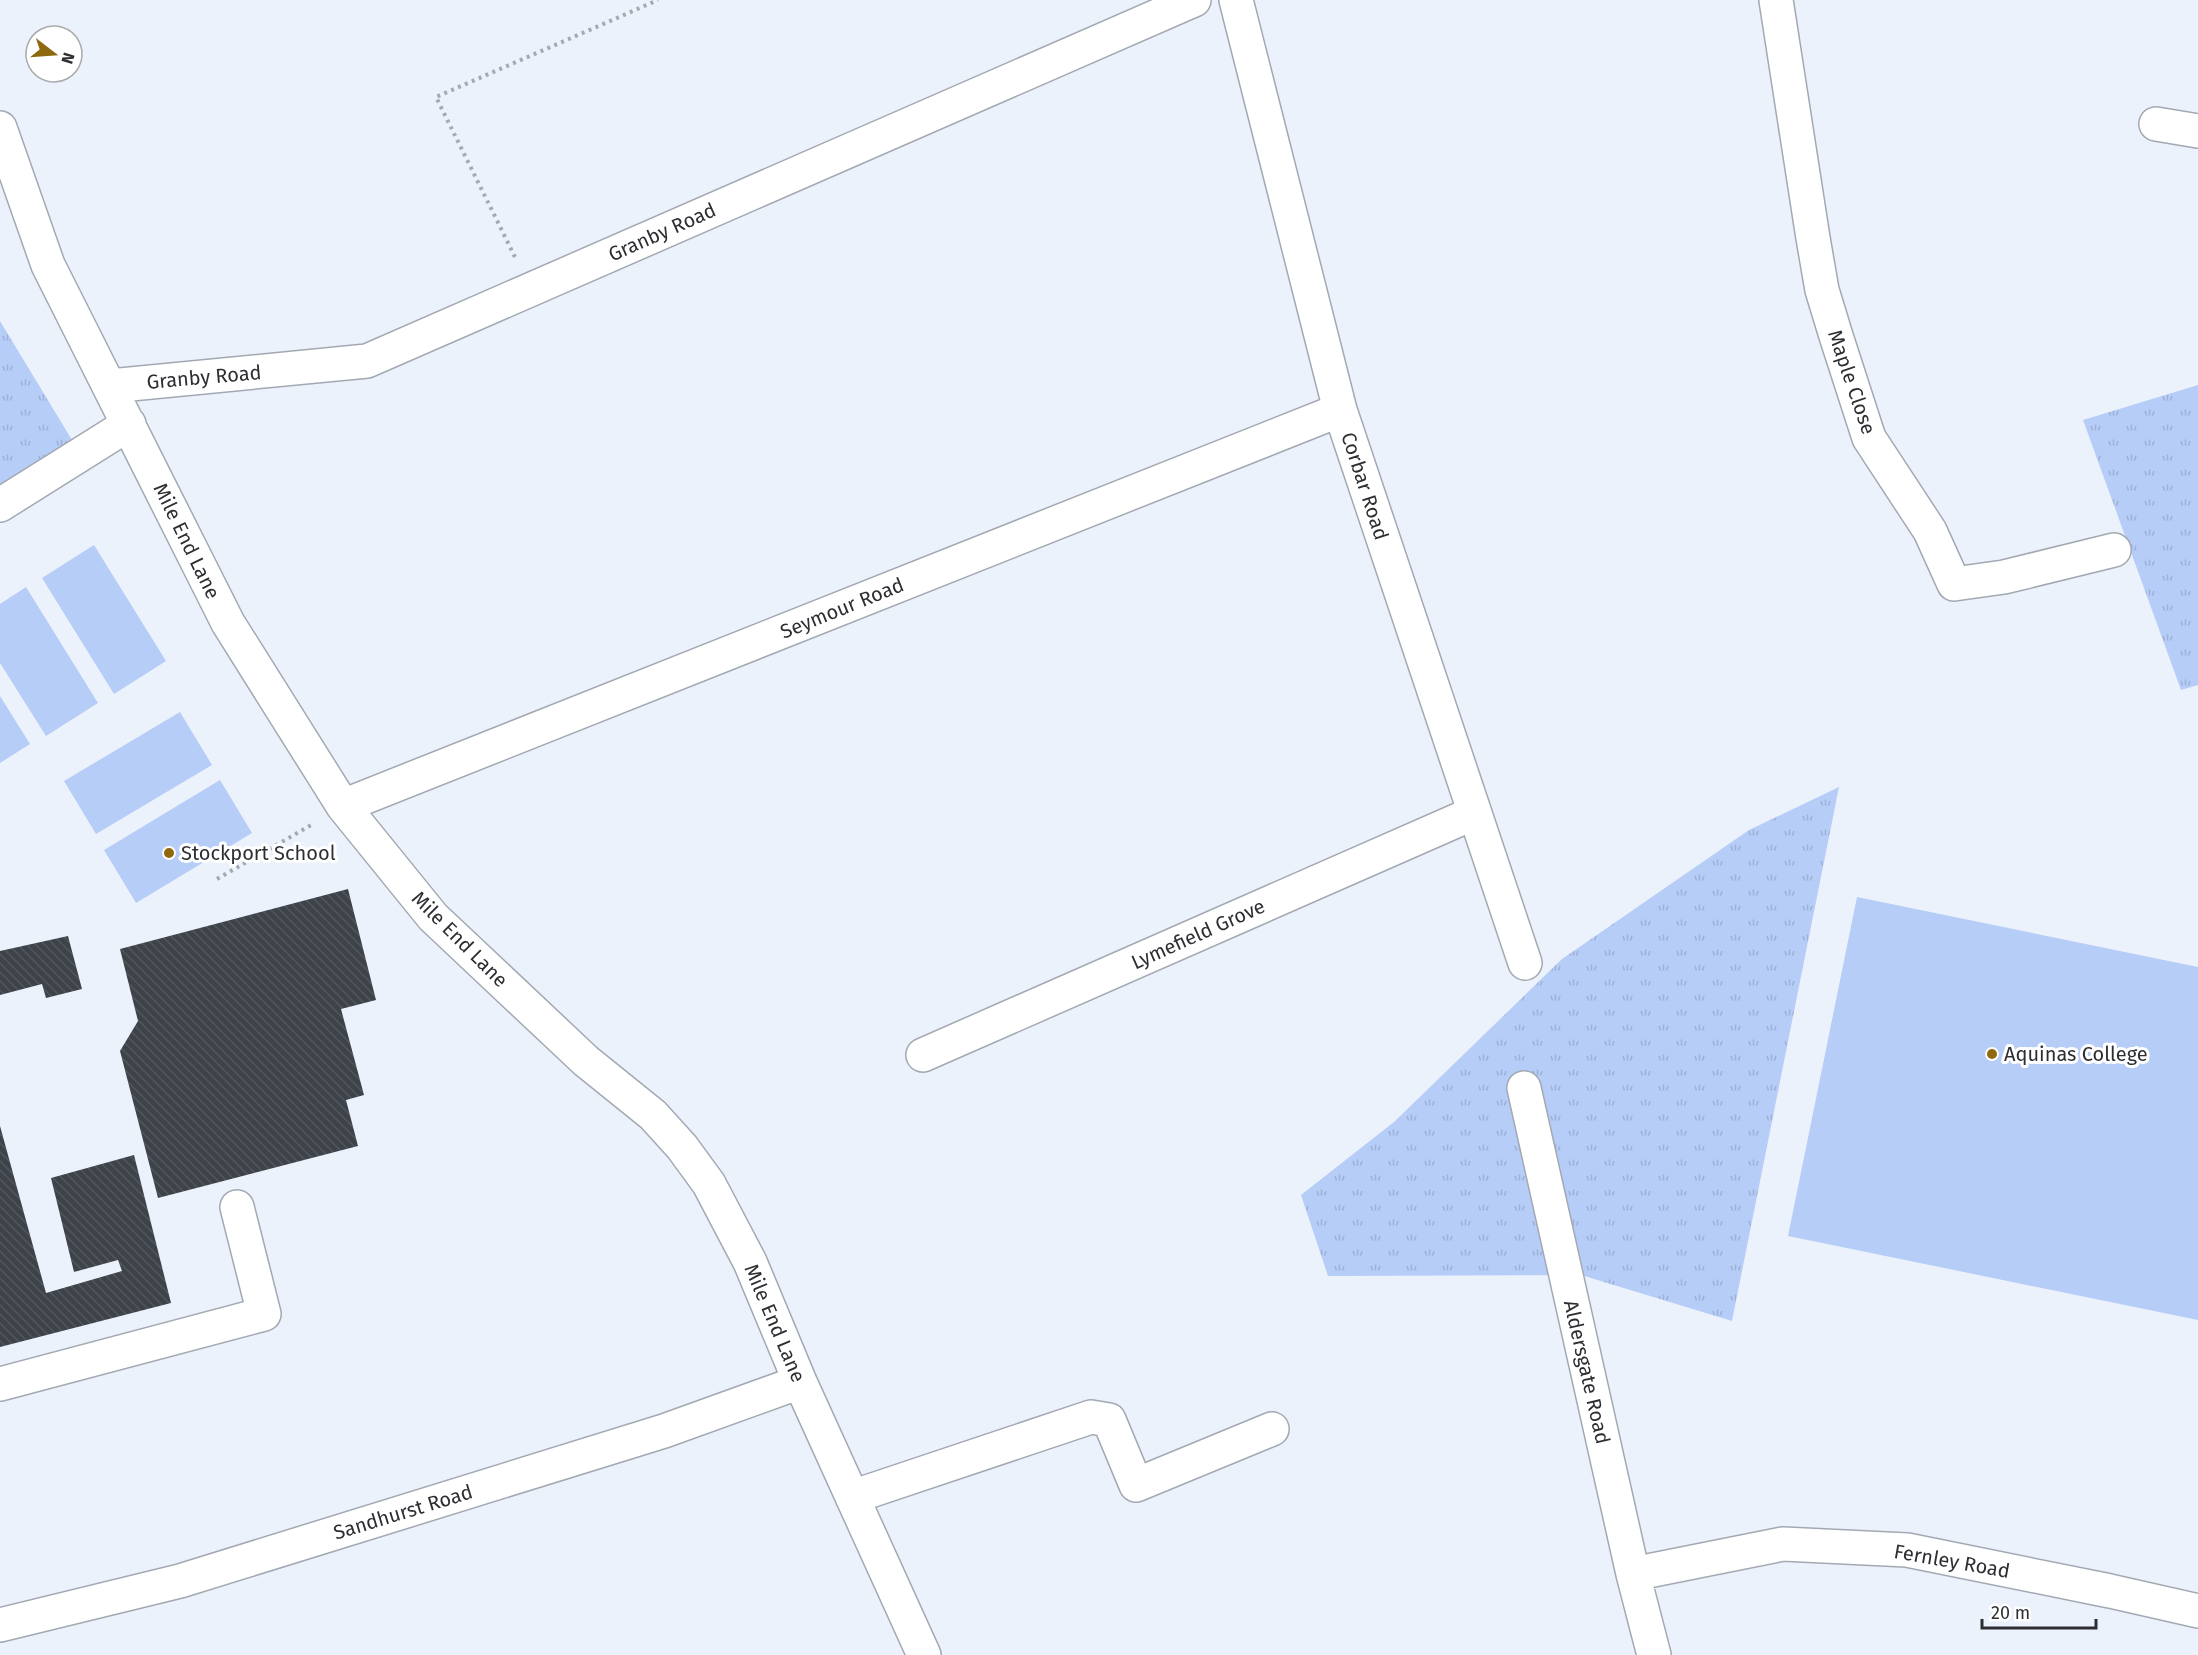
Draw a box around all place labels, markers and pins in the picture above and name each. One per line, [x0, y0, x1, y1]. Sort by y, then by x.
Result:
place label: Stockport School [181, 841, 336, 865]
marker: Stockport School [162, 846, 176, 860]
place label: Aquinas College [2004, 1042, 2148, 1066]
marker: Aquinas College [1985, 1047, 1999, 1061]

